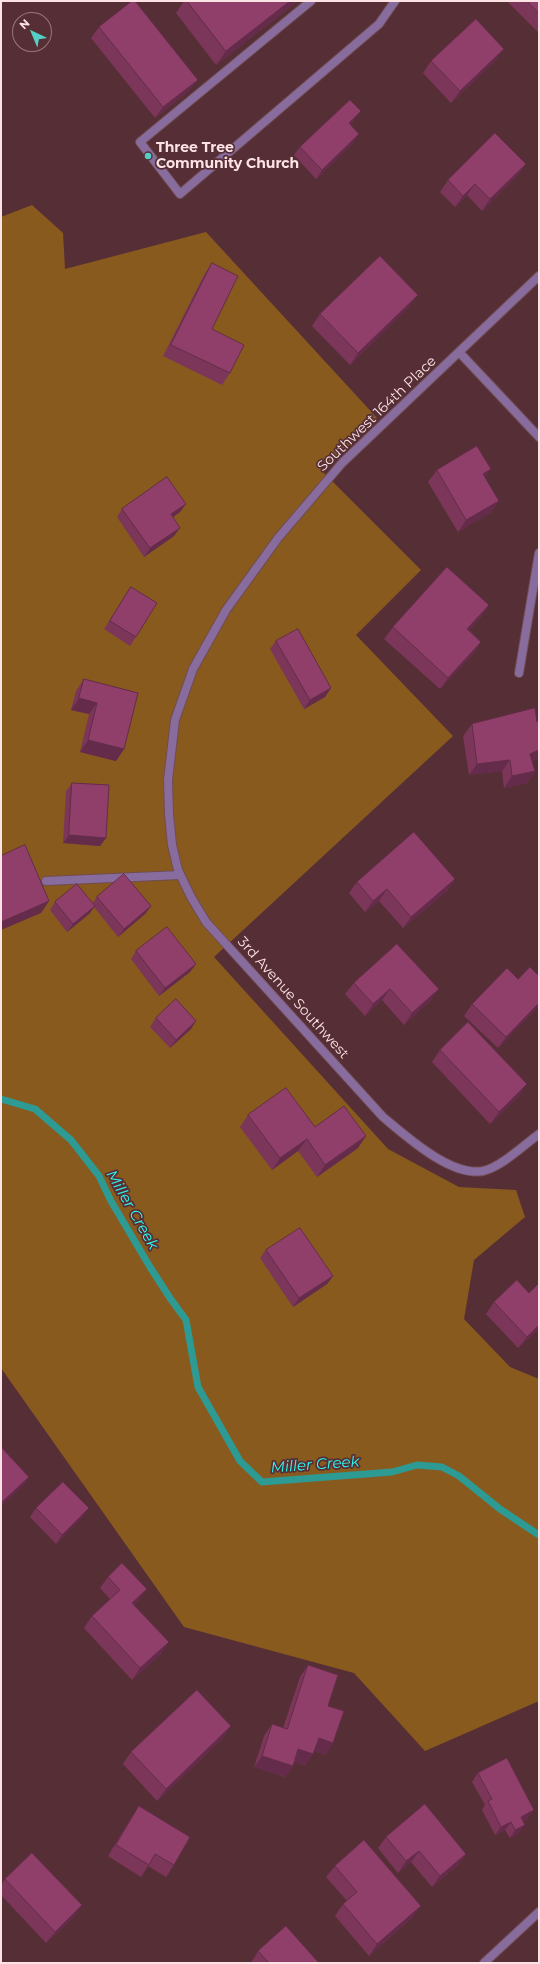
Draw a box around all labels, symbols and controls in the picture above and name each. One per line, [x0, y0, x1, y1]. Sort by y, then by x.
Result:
north arrow [12, 12, 52, 52]
text: N [16, 16, 32, 32]
place label: Three Tree Community Church [156, 140, 299, 172]
marker: Three Tree Community Church [143, 151, 153, 161]
street label: Southwest 164th Place [314, 353, 440, 475]
street label: 3rd Avenue Southwest [234, 934, 352, 1062]
water label: Miller Creek [102, 1167, 162, 1253]
water label: Miller Creek [270, 1453, 360, 1477]

